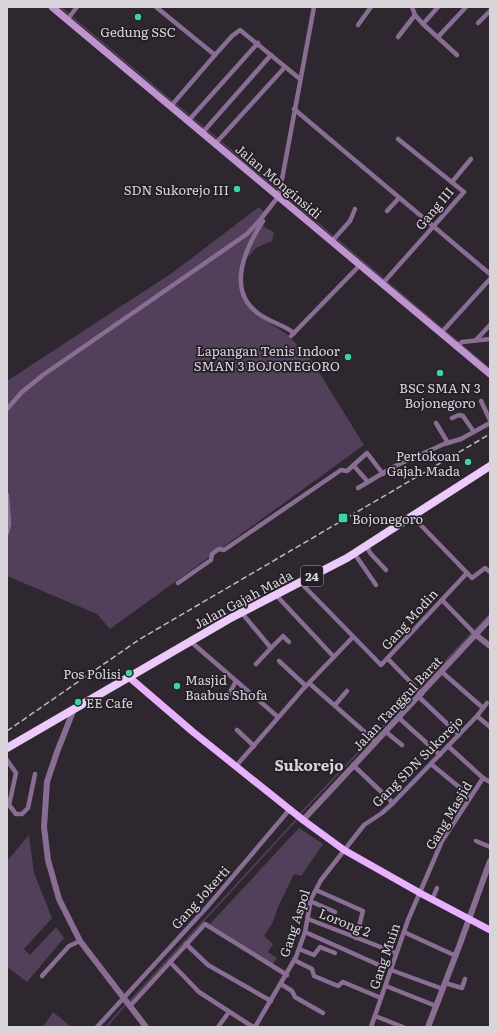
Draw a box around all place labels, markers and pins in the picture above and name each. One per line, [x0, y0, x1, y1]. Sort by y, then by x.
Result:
marker: Gedung SSC [133, 12, 143, 22]
place label: Gedung SSC [100, 22, 176, 41]
place label: SDN Sukorejo III [124, 180, 229, 199]
marker: SDN Sukorejo III [232, 184, 242, 194]
place label: Lapangan Tenis Indoor SMAN 3 BOJONEGORO [194, 341, 341, 375]
marker: Lapangan Tenis Indoor SMAN 3 BOJONEGORO [343, 352, 353, 362]
marker: BSC SMA N 3 Bojonegoro [435, 368, 445, 378]
place label: BSC SMA N 3 Bojonegoro [399, 378, 481, 412]
place label: Pertokoan Gajah Mada [387, 446, 460, 480]
marker: Pertokoan Gajah Mada [463, 457, 473, 467]
place label: Bojonegoro [352, 509, 423, 528]
marker: Bojonegoro [337, 512, 349, 524]
place label: Pos Polisi [63, 664, 122, 683]
marker: Pos Polisi [124, 668, 134, 678]
place label: Masjid Baabus Shofa [185, 670, 268, 704]
marker: Masjid Baabus Shofa [172, 681, 182, 691]
place label: EE Cafe [86, 693, 133, 712]
marker: EE Cafe [73, 697, 83, 707]

